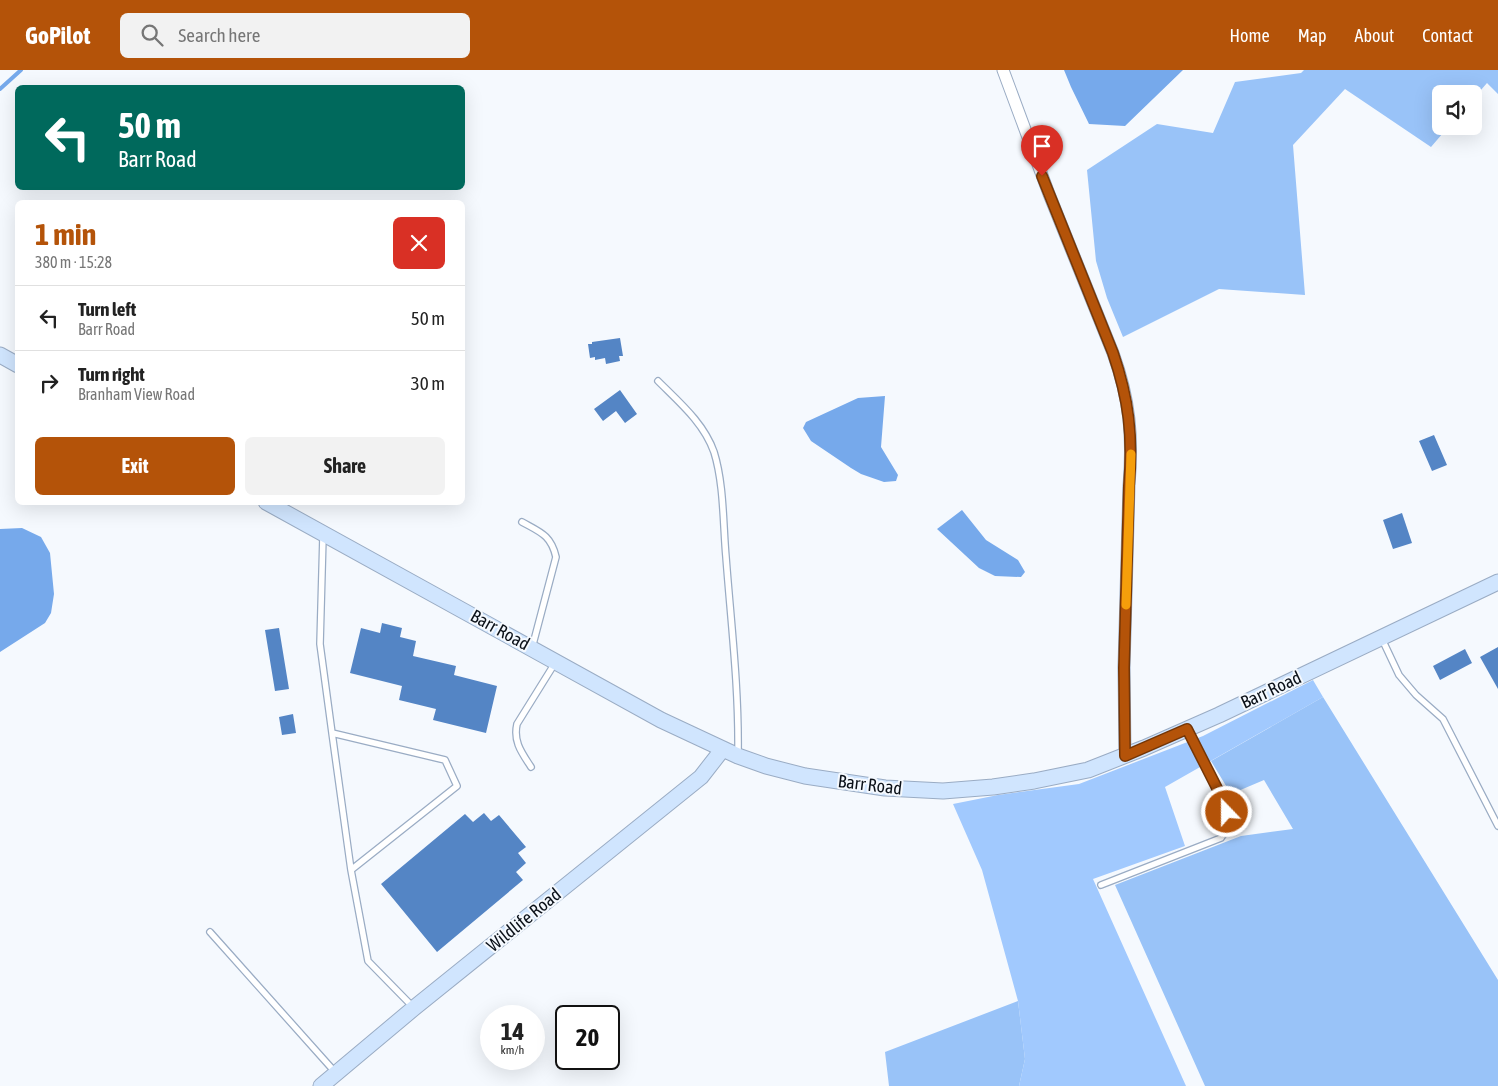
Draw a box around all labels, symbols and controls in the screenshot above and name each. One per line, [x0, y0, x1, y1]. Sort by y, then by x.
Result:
search box [120, 13, 470, 58]
icon: search [138, 21, 166, 49]
text: GoPilot [25, 22, 90, 49]
text: Search here [178, 24, 260, 46]
text: Home [1230, 25, 1270, 46]
text: Map [1298, 25, 1327, 46]
text: About [1355, 25, 1394, 46]
text: Contact [1422, 25, 1473, 46]
map controls [1432, 85, 1482, 135]
button: sound [1432, 85, 1482, 135]
icon: left [35, 105, 100, 170]
text: 50 m [118, 105, 181, 145]
pin [1021, 125, 1063, 176]
icon: arrive [1028, 132, 1056, 160]
text: Barr Road [118, 146, 197, 172]
text: 1 min [35, 217, 96, 251]
button: close [393, 217, 445, 269]
text: 380 m · 15:28 [35, 253, 112, 271]
text: Turn left [78, 298, 136, 320]
icon: left [35, 304, 63, 332]
text: 50 m [411, 307, 445, 329]
text: Barr Road [78, 320, 135, 338]
text: Turn right [78, 363, 145, 385]
icon: right [35, 369, 63, 397]
text: 30 m [411, 372, 445, 394]
text: Branham View Road [78, 385, 195, 403]
button: Exit [35, 437, 235, 495]
button: Share [245, 437, 445, 495]
street label: Barr Road [467, 605, 533, 654]
street label: Barr Road [1237, 666, 1304, 713]
street label: Barr Road [837, 770, 903, 799]
position arrow [1200, 785, 1252, 837]
street label: Wildlife Road [482, 883, 565, 956]
speed limit sign: 20 [555, 1005, 620, 1070]
text: 14 [501, 1017, 524, 1045]
text: km/h [501, 1043, 524, 1057]

